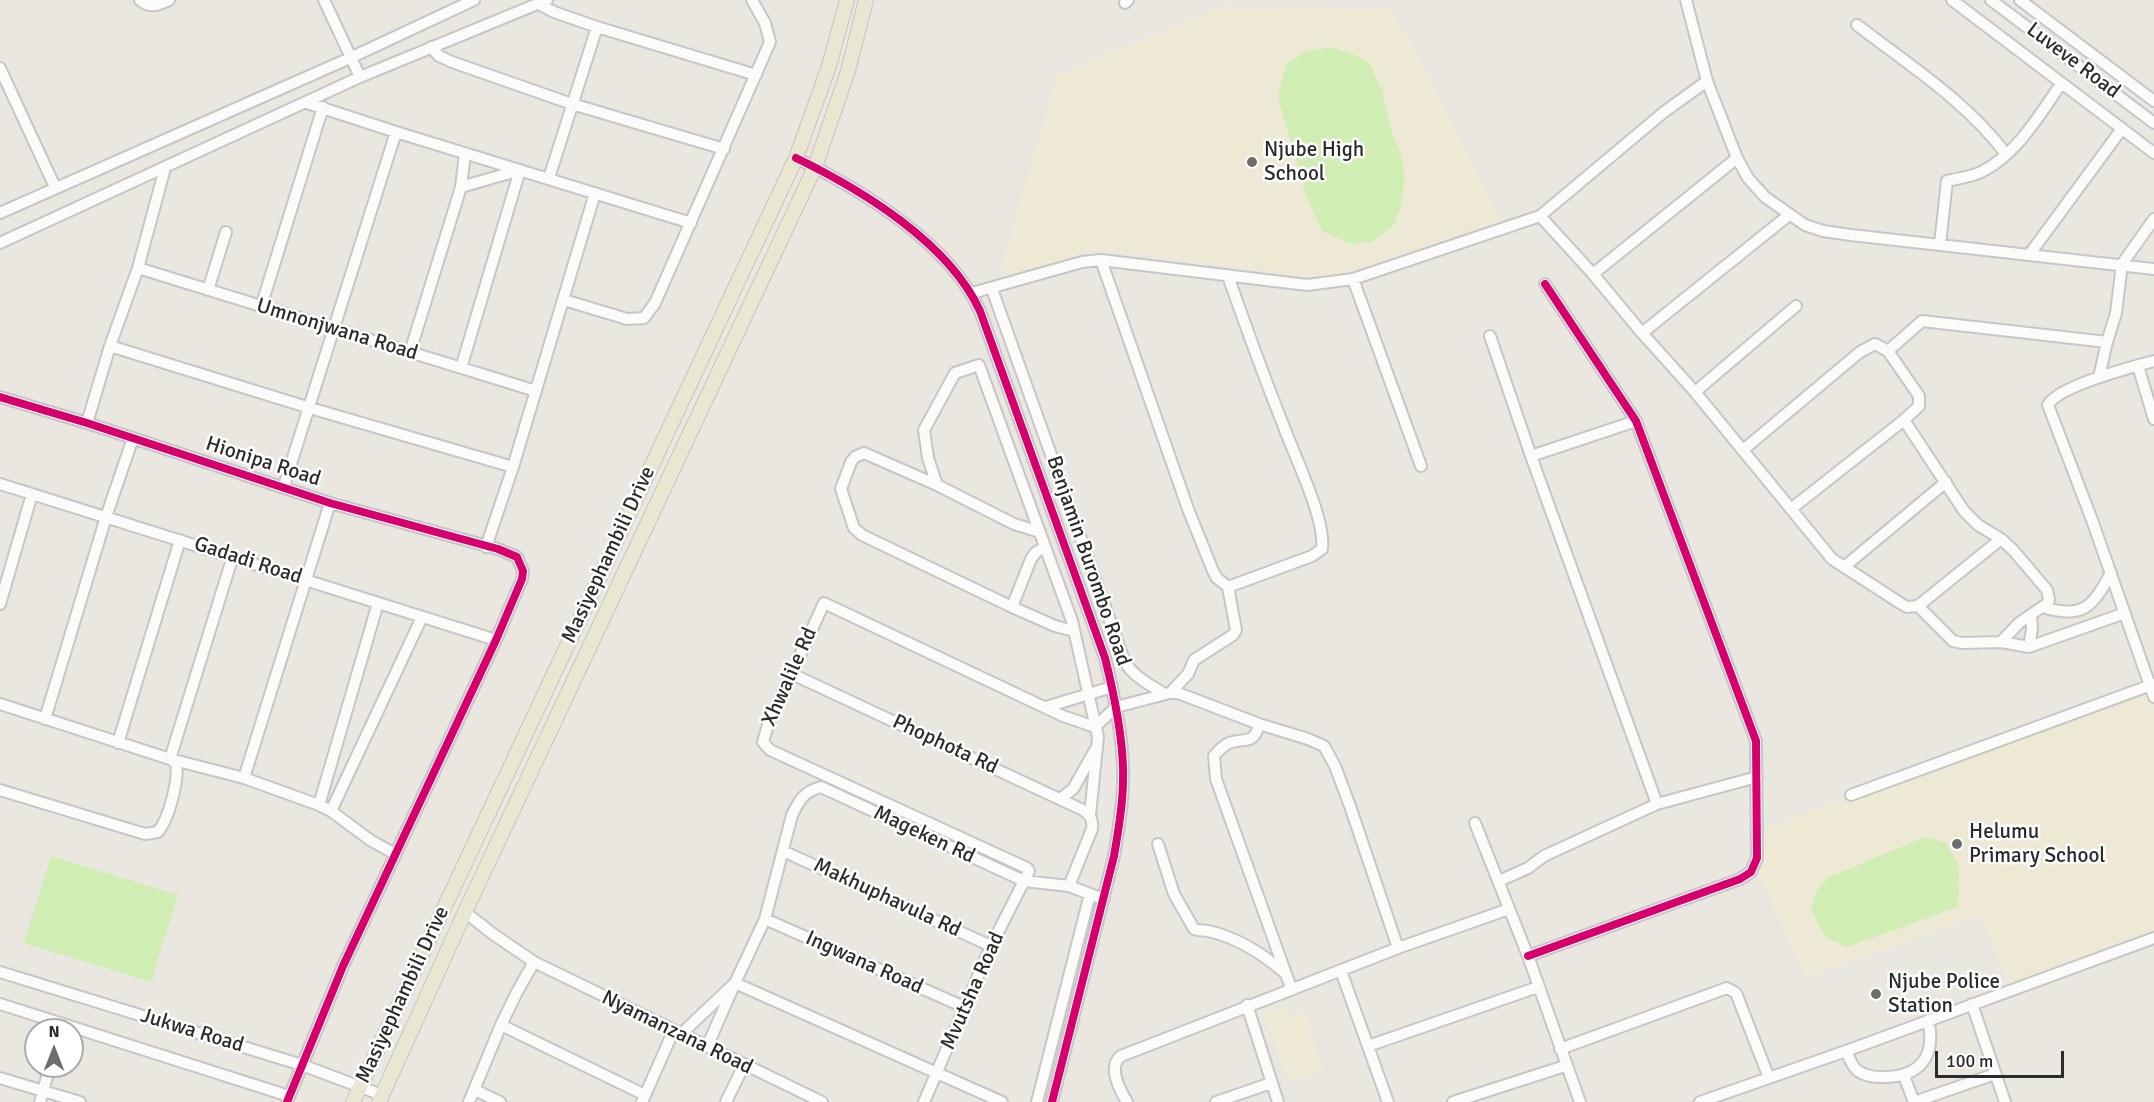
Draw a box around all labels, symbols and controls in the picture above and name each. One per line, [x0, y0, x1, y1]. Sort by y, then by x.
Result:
street label: Luveve Road [2021, 18, 2125, 104]
place label: Njube High School [1264, 137, 1364, 187]
marker: Njube High School [1245, 155, 1259, 169]
street label: Umnonjwana Road [253, 293, 421, 367]
street label: Hionipa Road [202, 432, 324, 492]
street label: Benjamin Burombo Road [1040, 453, 1136, 669]
street label: Masiyephambili Drive [557, 462, 661, 648]
street label: Gadadi Road [191, 532, 305, 590]
street label: Xhwalile Rd [757, 624, 823, 730]
street label: Phophota Rd [888, 710, 1002, 780]
street label: Mageken Rd [869, 800, 979, 870]
place label: Helumu Primary School [1969, 819, 2105, 869]
marker: Helumu Primary School [1950, 837, 1964, 851]
street label: Makhuphavula Rd [809, 853, 965, 943]
street label: Masiyephambili Drive [351, 902, 455, 1088]
street label: Ingwana Road [801, 926, 927, 1000]
street label: Mvutsha Road [936, 928, 1010, 1054]
place label: Njube Police Station [1888, 969, 2000, 1019]
street label: Nyamanzana Road [597, 986, 757, 1080]
marker: Njube Police Station [1869, 987, 1883, 1001]
street label: Jukwa Road [137, 1003, 247, 1059]
north arrow [24, 1018, 84, 1078]
text: N [48, 1022, 60, 1042]
scale bar [1938, 1039, 2067, 1077]
text: 100 m [1946, 1050, 1993, 1072]

